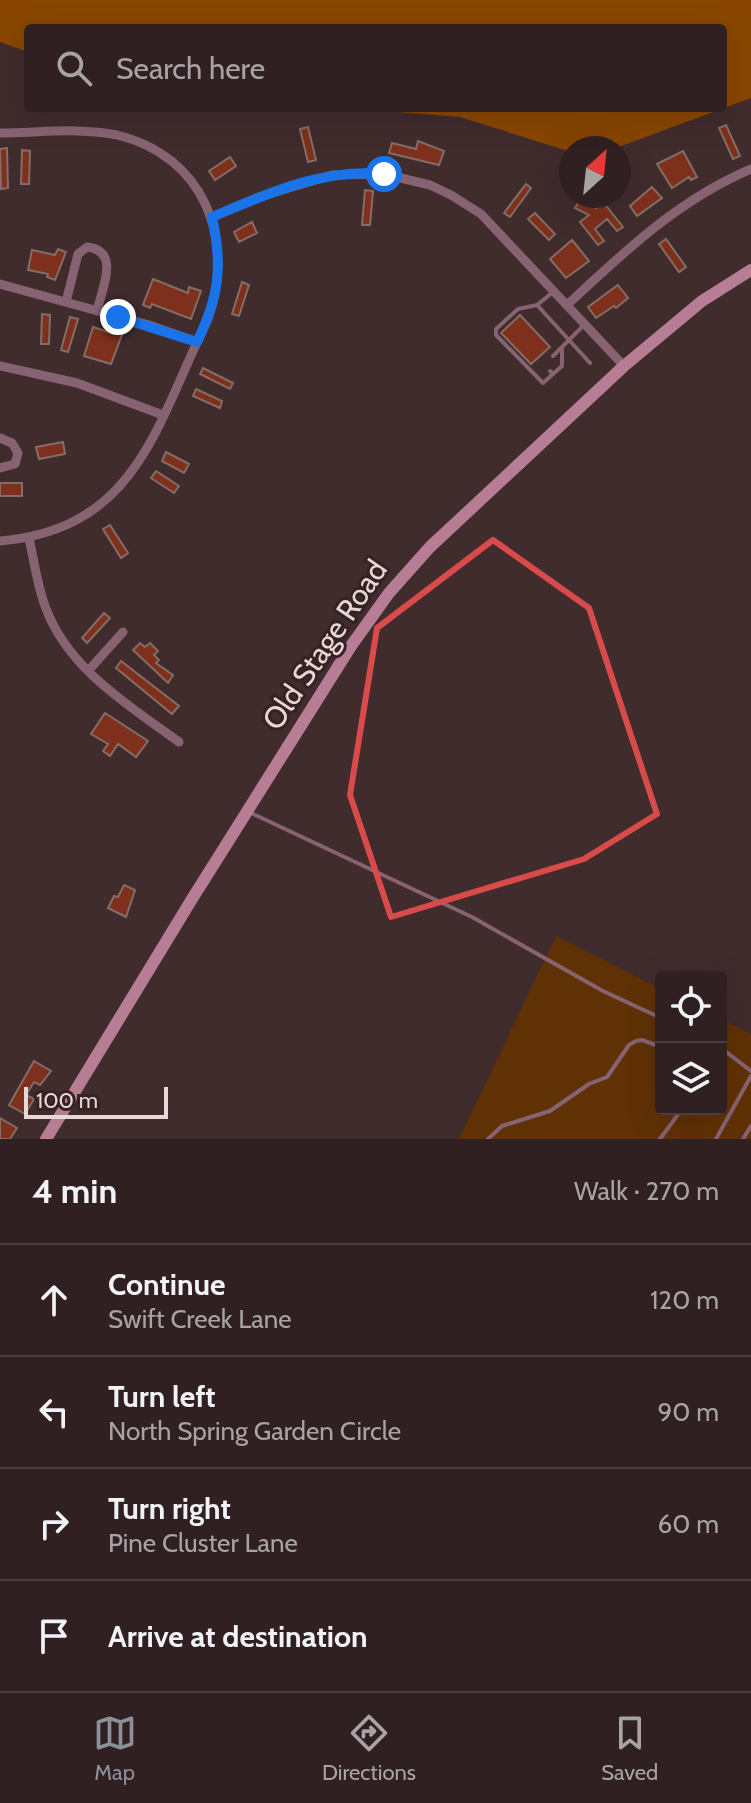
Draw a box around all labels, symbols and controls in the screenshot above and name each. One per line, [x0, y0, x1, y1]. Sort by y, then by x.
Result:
search box [24, 24, 727, 112]
icon: search [52, 46, 96, 90]
text: Search here [116, 50, 265, 87]
north arrow [559, 136, 631, 208]
route start [366, 156, 402, 192]
route end [100, 299, 136, 335]
street label: Old Stage Road [254, 553, 395, 737]
map controls [655, 971, 727, 1115]
button: locate [655, 971, 727, 1043]
button: layers [655, 1043, 727, 1115]
scale bar [24, 1083, 168, 1119]
text: 100 m [36, 1087, 98, 1114]
text: 4 min [32, 1170, 117, 1212]
text: Walk · 270 m [574, 1175, 719, 1207]
text: Continue [108, 1266, 225, 1303]
icon: ahead [32, 1278, 76, 1322]
text: 120 m [650, 1284, 719, 1316]
text: Swift Creek Lane [108, 1303, 292, 1335]
text: Turn left [108, 1378, 216, 1415]
icon: left [32, 1390, 76, 1434]
text: 90 m [657, 1396, 719, 1428]
text: North Spring Garden Circle [108, 1415, 401, 1447]
text: Turn right [108, 1490, 231, 1527]
icon: right [32, 1502, 76, 1546]
text: 60 m [657, 1508, 719, 1540]
text: Pine Cluster Lane [108, 1527, 298, 1559]
icon: arrive [32, 1614, 76, 1658]
text: Arrive at destination [108, 1618, 368, 1655]
tab: Map [93, 1711, 137, 1786]
tab: Directions [322, 1711, 416, 1786]
tab: Saved [601, 1711, 658, 1786]

